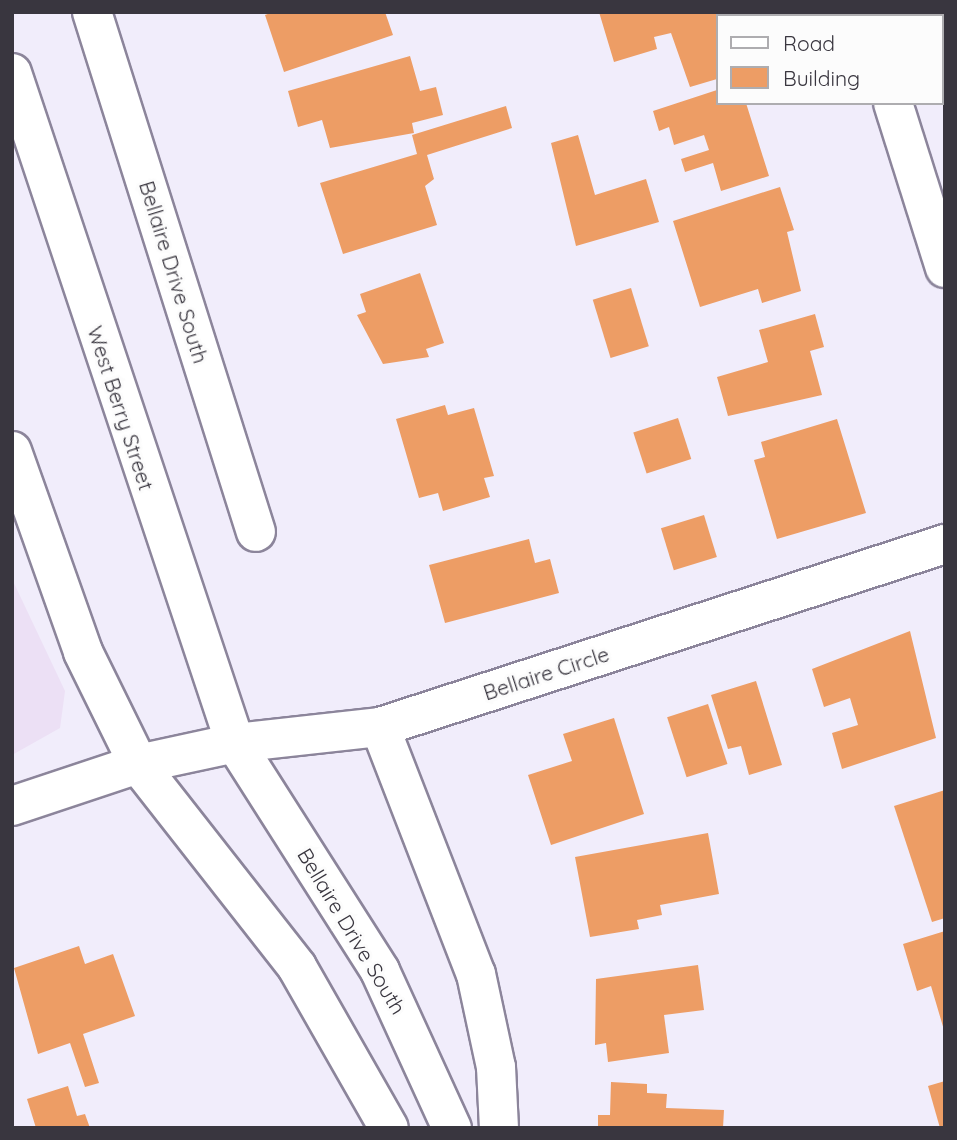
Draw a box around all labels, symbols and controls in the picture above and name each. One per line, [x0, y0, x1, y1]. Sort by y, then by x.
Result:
legend [716, 14, 943, 105]
text: Road [783, 30, 835, 56]
text: Building [783, 65, 860, 91]
street label: Bellaire Drive South [134, 178, 214, 366]
street label: West Berry Street [83, 323, 159, 493]
street label: Bellaire Circle [480, 641, 612, 705]
street label: Bellaire Drive South [292, 843, 412, 1019]

